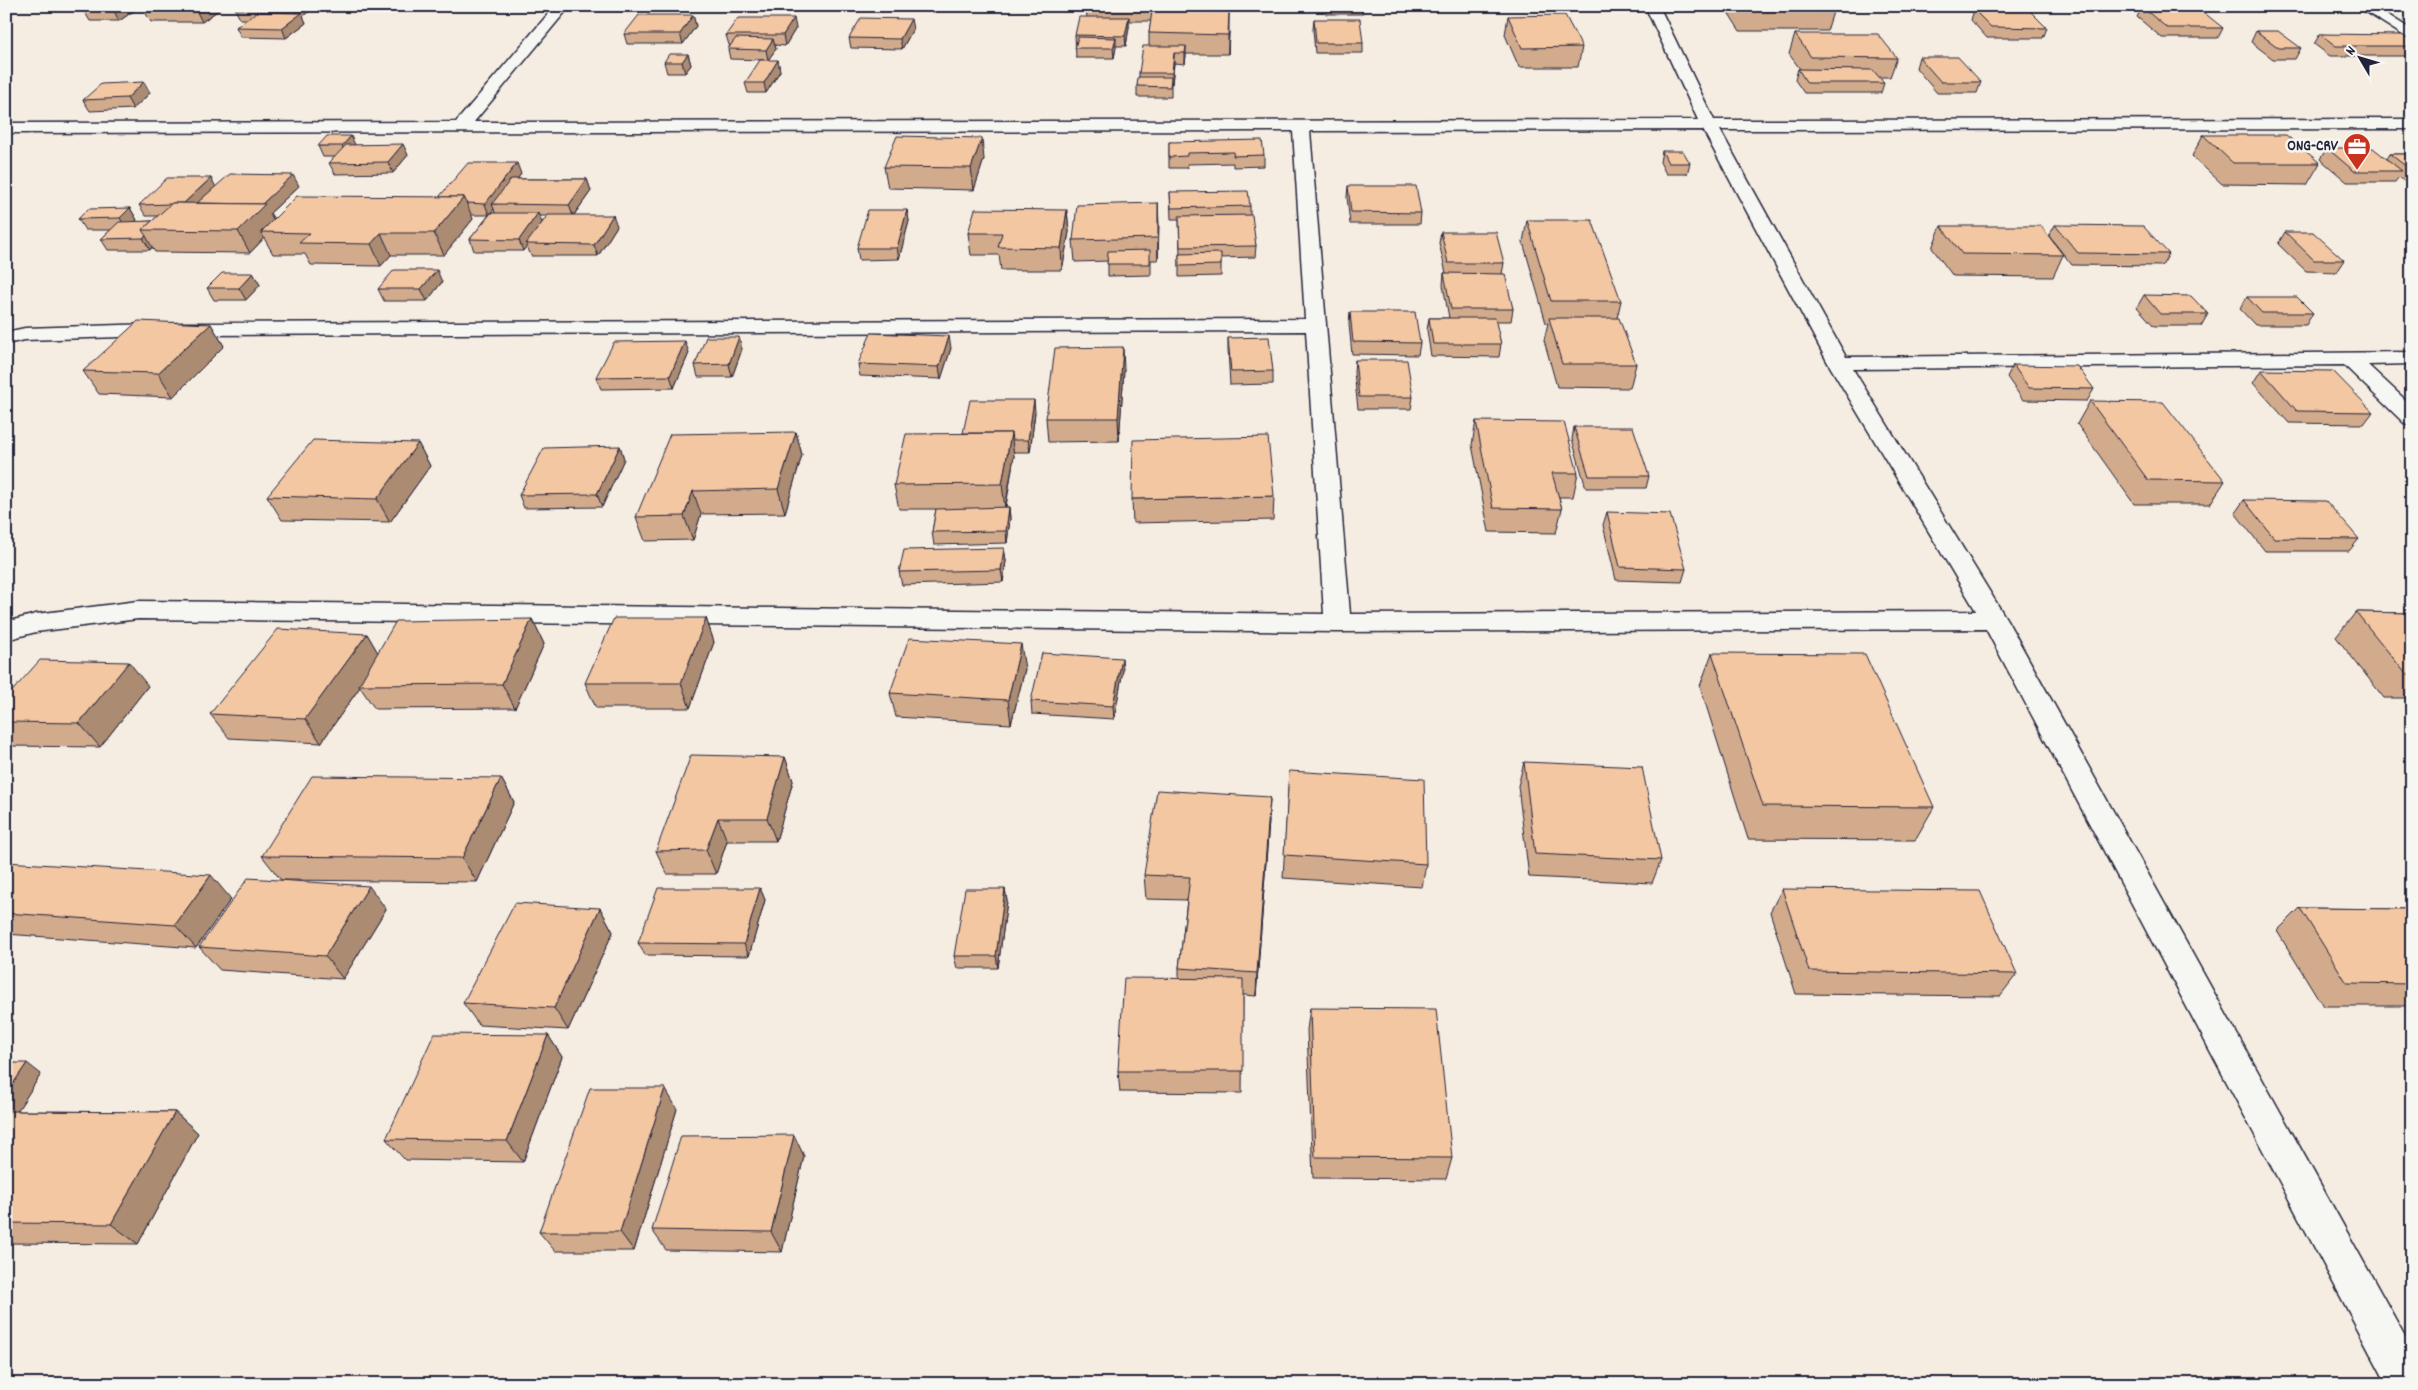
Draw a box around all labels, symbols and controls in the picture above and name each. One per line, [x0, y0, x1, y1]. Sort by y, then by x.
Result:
north arrow [2336, 32, 2386, 82]
text: N [2341, 42, 2361, 60]
office icon: ONG-CRV [2342, 132, 2372, 171]
place label: ONG-CRV [2287, 136, 2339, 158]

